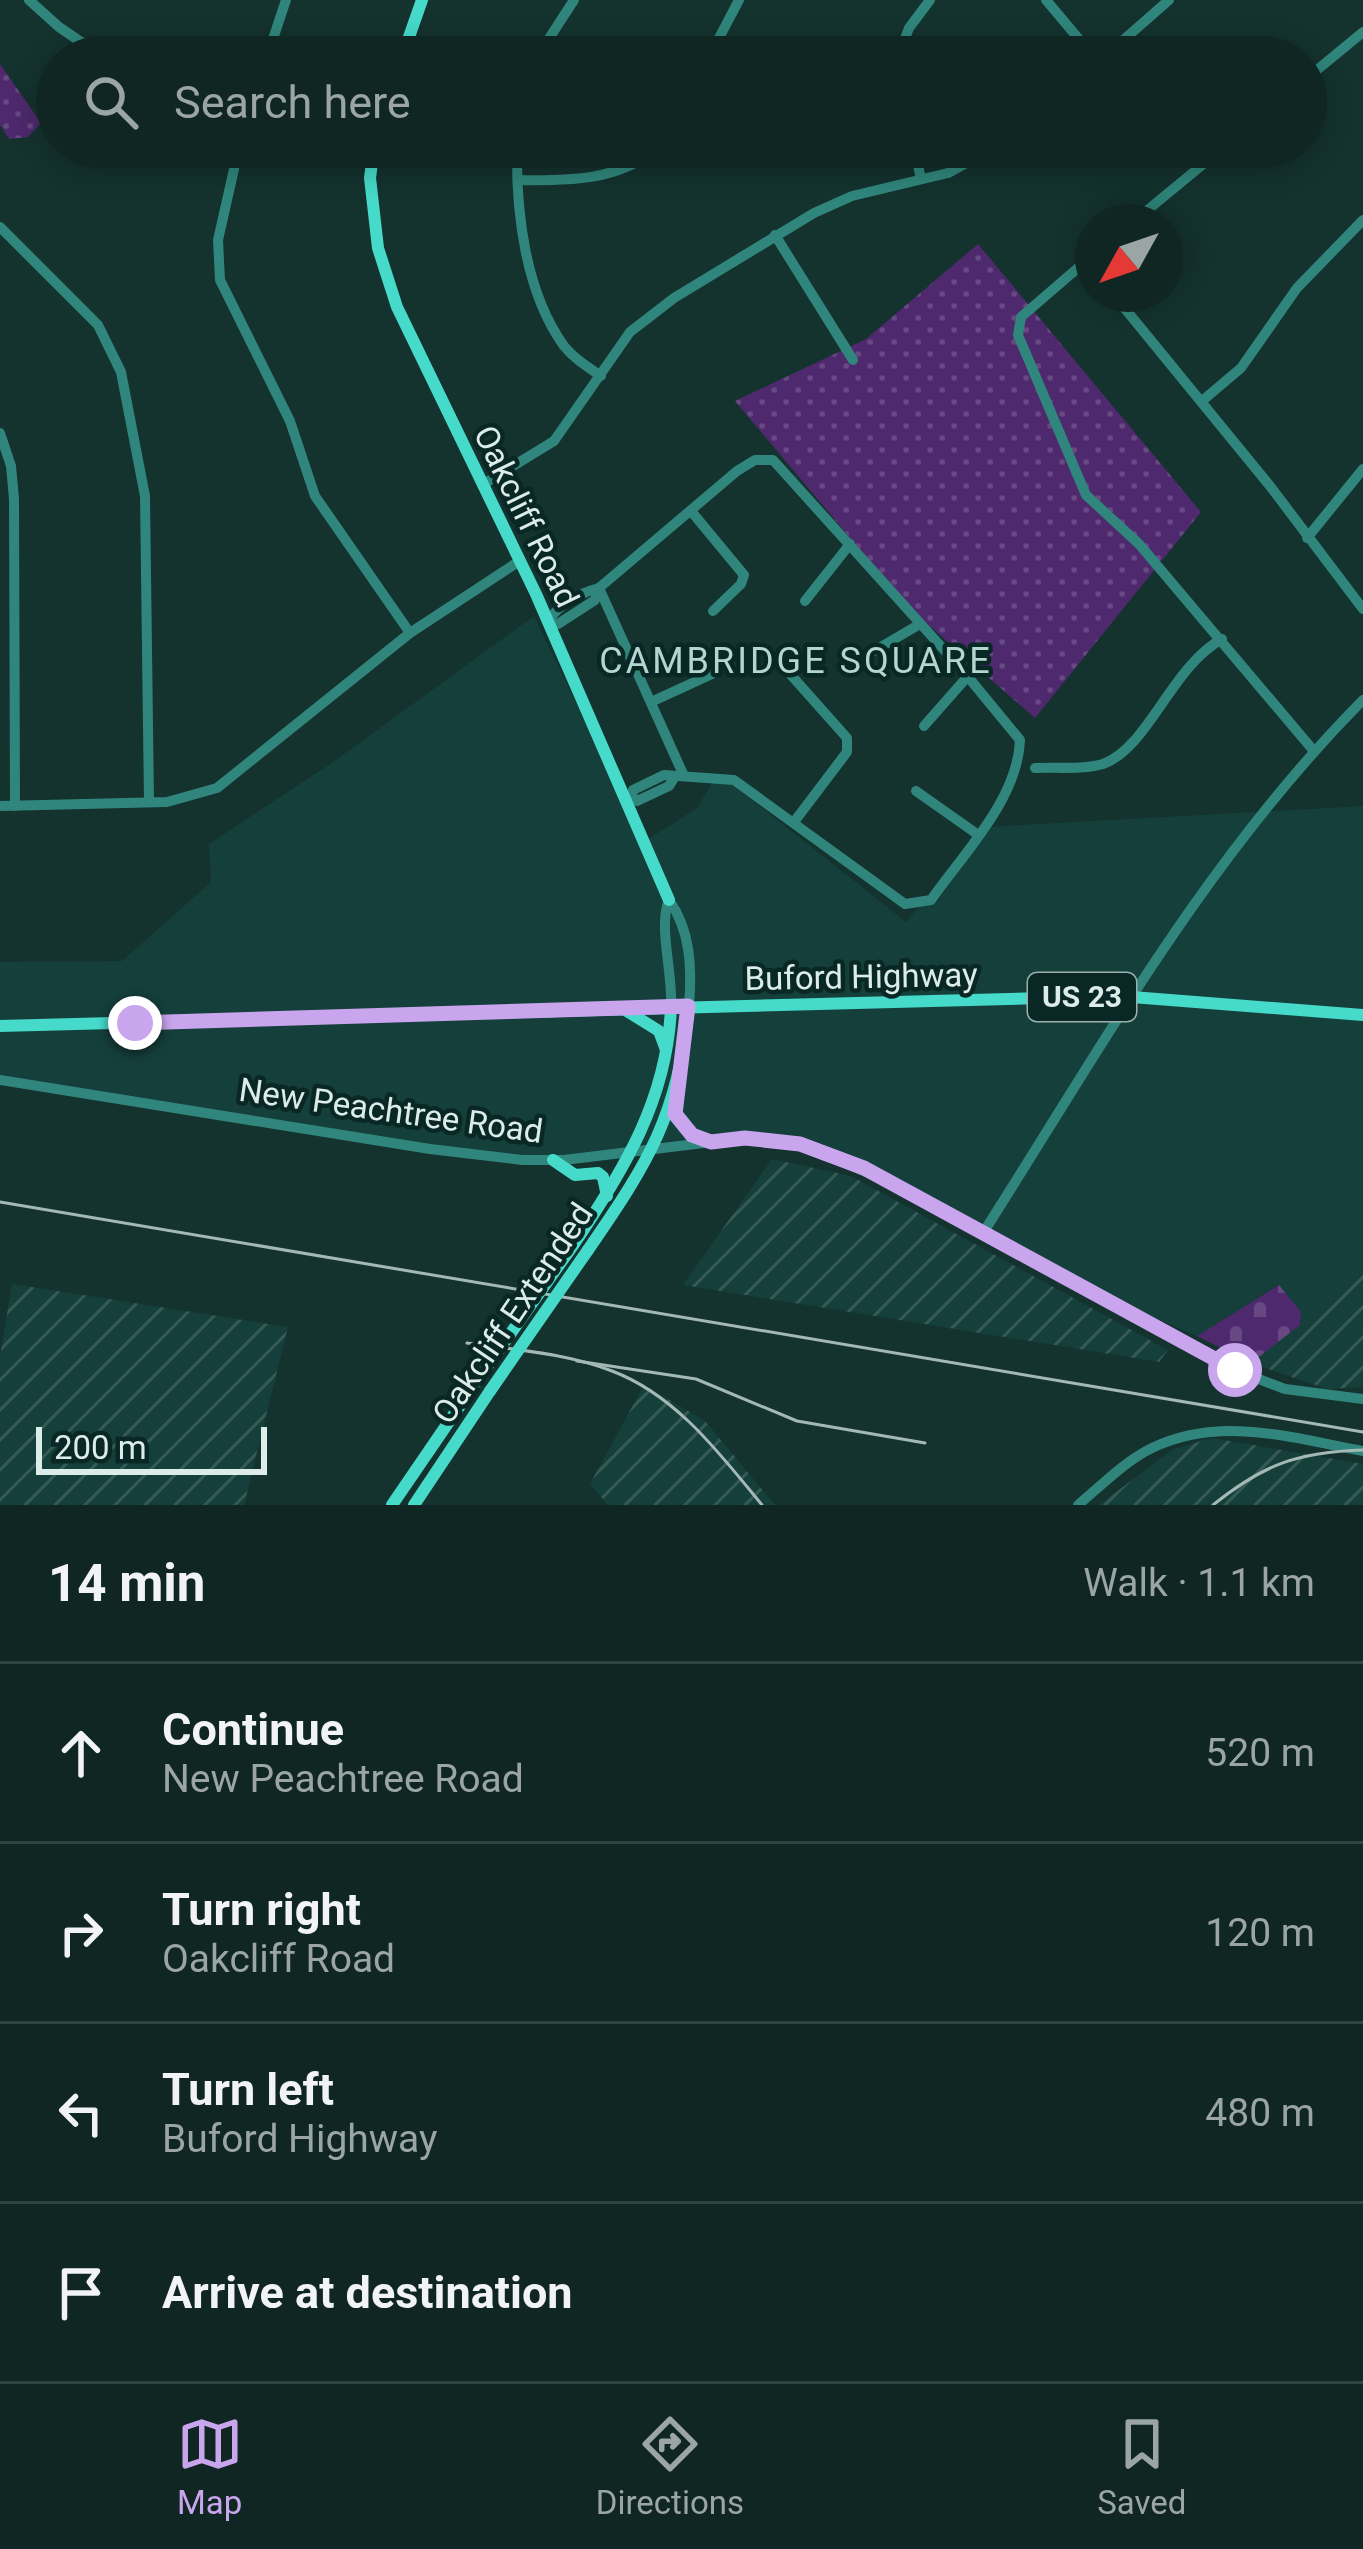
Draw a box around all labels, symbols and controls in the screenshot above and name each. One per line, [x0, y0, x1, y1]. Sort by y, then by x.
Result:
search box [36, 36, 1327, 168]
icon: search [78, 69, 144, 135]
text: Search here [174, 76, 411, 129]
north arrow [1075, 204, 1183, 312]
street label: Oakcliff Road [466, 419, 587, 613]
district label: CAMBRIDGE SQUARE [599, 640, 993, 682]
street label: Buford Highway [744, 955, 978, 998]
road number: US 23 [1028, 973, 1136, 1021]
route end [108, 996, 162, 1050]
street label: New Peachtree Road [237, 1070, 545, 1151]
street label: Oakcliff Extended [424, 1195, 601, 1431]
route start [1208, 1343, 1262, 1397]
scale bar [36, 1421, 267, 1474]
text: 200 m [54, 1428, 147, 1467]
text: 14 min [48, 1554, 205, 1613]
text: Walk · 1.1 km [1083, 1560, 1315, 1606]
text: Continue [162, 1703, 344, 1756]
icon: ahead [48, 1720, 114, 1786]
text: 520 m [1205, 1730, 1315, 1776]
text: New Peachtree Road [162, 1756, 524, 1802]
text: Turn right [162, 1883, 361, 1936]
icon: right [48, 1900, 114, 1966]
text: 120 m [1205, 1910, 1315, 1956]
text: Oakcliff Road [162, 1936, 395, 1982]
text: Turn left [162, 2063, 334, 2116]
icon: left [48, 2080, 114, 2146]
text: 480 m [1205, 2090, 1315, 2136]
text: Buford Highway [162, 2116, 438, 2162]
icon: arrive [48, 2260, 114, 2326]
text: Arrive at destination [162, 2266, 573, 2319]
tab: Map [177, 2411, 243, 2522]
tab: Directions [596, 2411, 744, 2522]
tab: Saved [1097, 2411, 1186, 2522]

